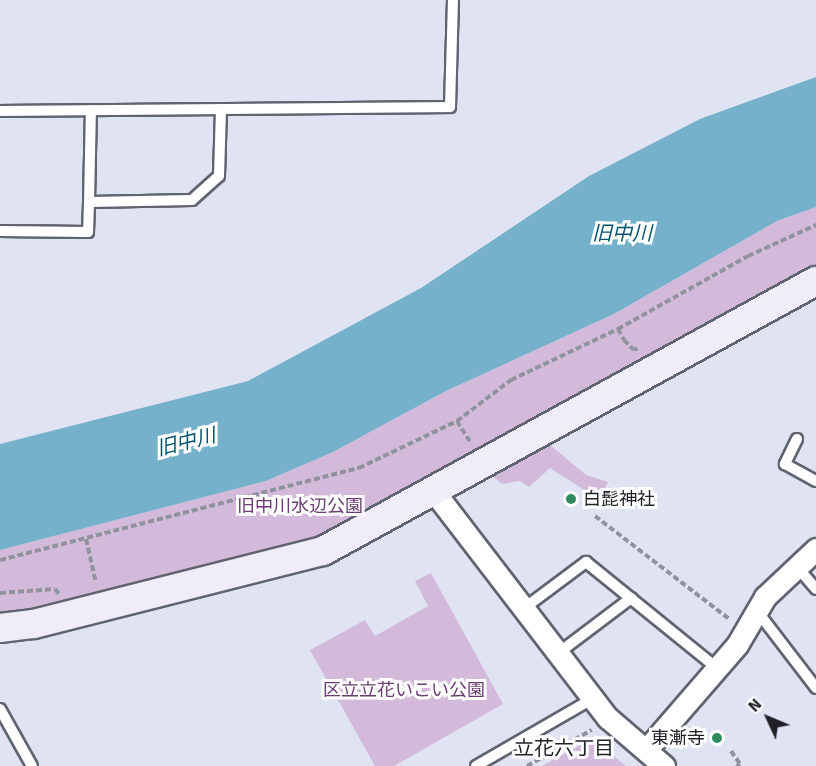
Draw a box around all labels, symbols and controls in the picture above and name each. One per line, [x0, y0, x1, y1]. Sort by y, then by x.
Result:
water label: 旧中川 [592, 221, 652, 245]
water label: 旧中川 [154, 423, 218, 461]
place label: 白髭神社 [583, 488, 655, 510]
marker: 白髭神社 [564, 492, 578, 506]
park label: 旧中川水辺公園 [237, 495, 363, 517]
park label: 区立立花いこい公園 [323, 679, 485, 701]
north arrow [738, 688, 798, 748]
text: N [744, 695, 766, 716]
place label: 東漸寺 [651, 727, 705, 749]
marker: 東漸寺 [710, 731, 724, 745]
district label: 立花六丁目 [514, 736, 614, 760]

